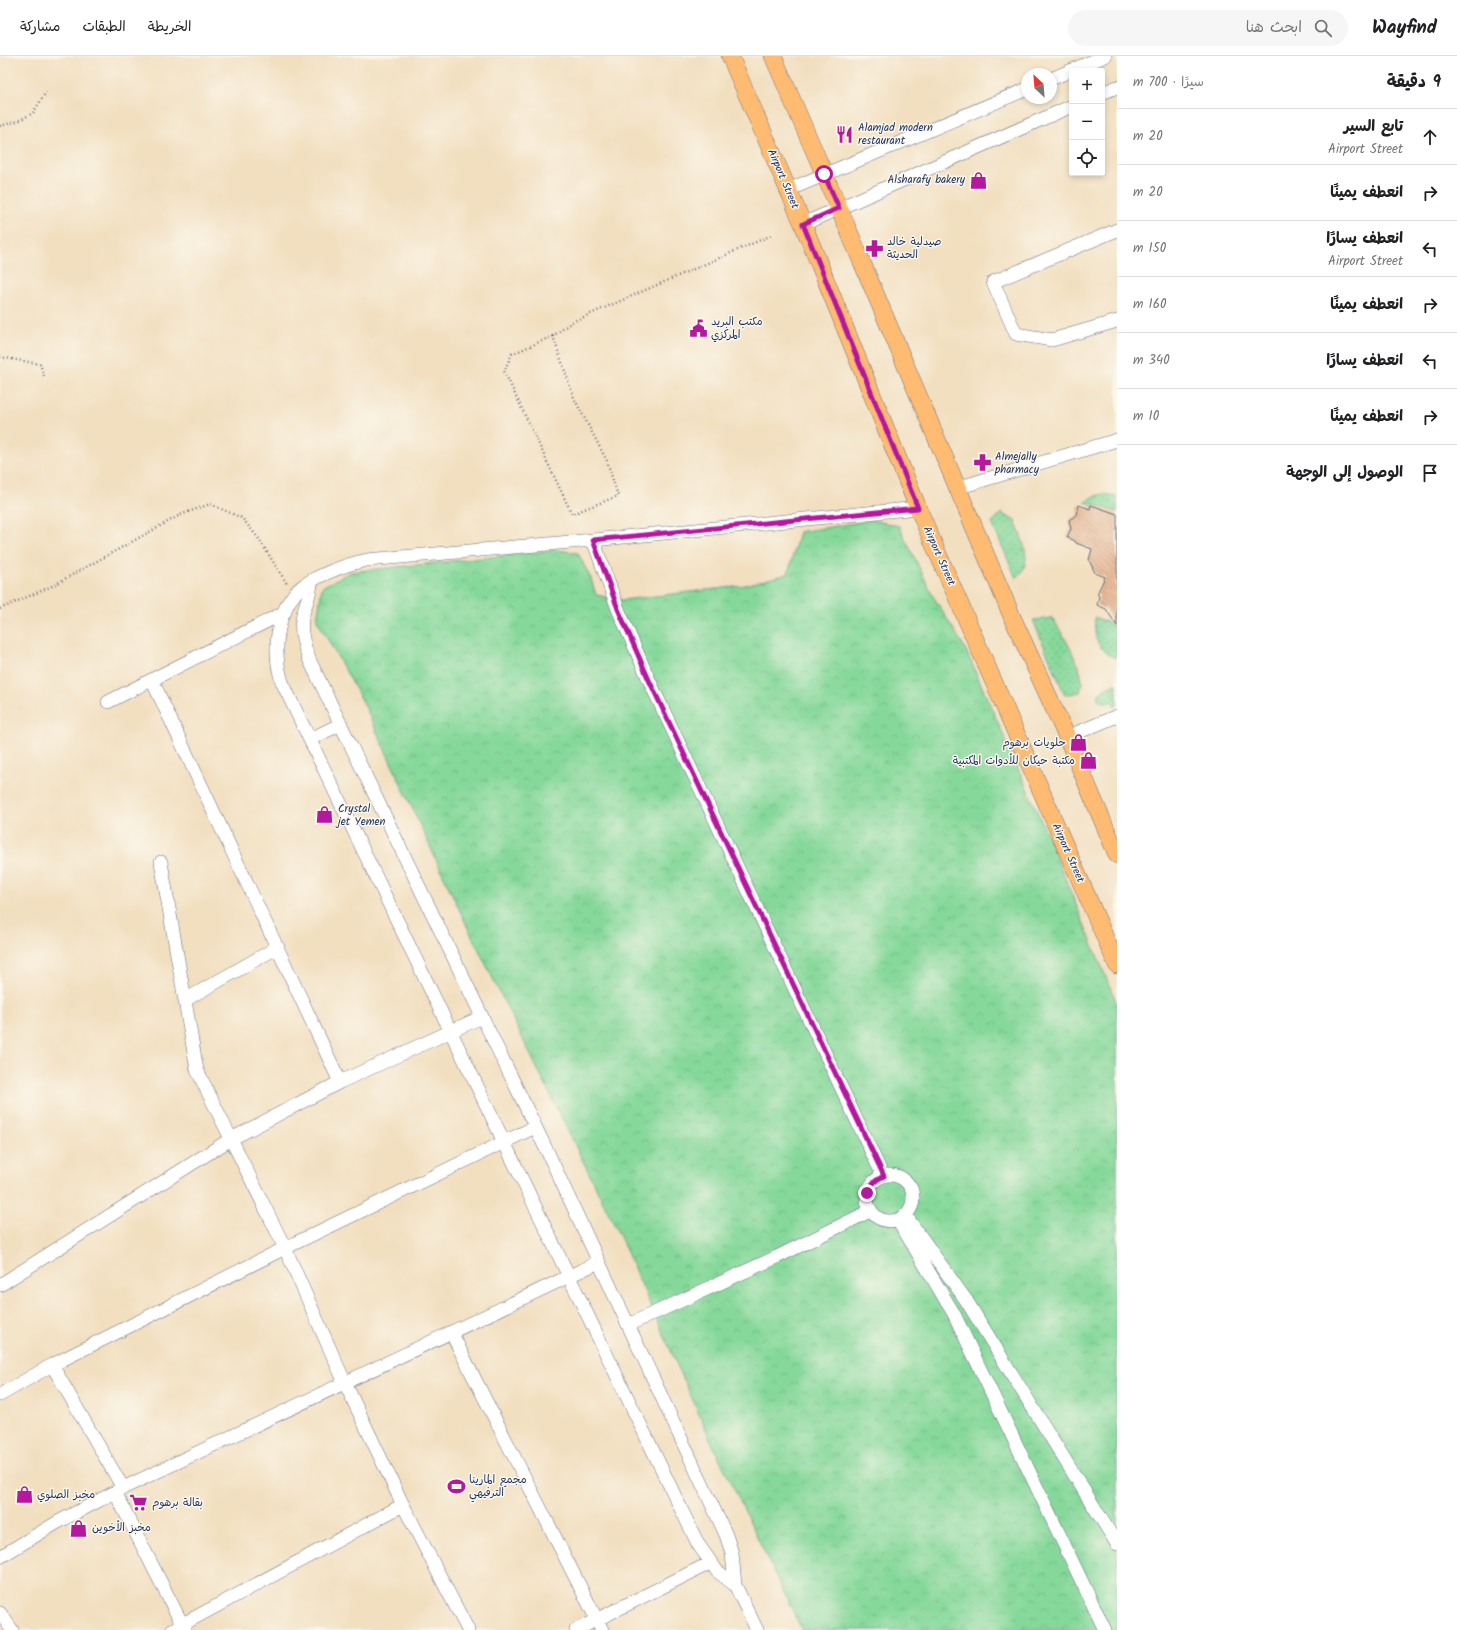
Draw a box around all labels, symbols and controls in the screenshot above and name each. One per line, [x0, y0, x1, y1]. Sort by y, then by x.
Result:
search box [1068, 10, 1348, 46]
text: Wayfind [1372, 13, 1437, 43]
text: مشاركة [20, 16, 60, 38]
text: الطبقات [82, 16, 126, 38]
text: الخريطة [148, 16, 191, 38]
text: ابحث هنا [1246, 16, 1302, 40]
icon: search [1312, 17, 1334, 39]
north arrow [1021, 68, 1057, 104]
map controls [1069, 68, 1105, 176]
button: + [1069, 68, 1105, 104]
text: 9 دقيقة [1387, 69, 1441, 96]
text: سيرًا · 700 m [1133, 72, 1204, 93]
button: − [1069, 104, 1105, 140]
text: تابع السير [1344, 115, 1403, 139]
place label: Alamjad modern restaurant [858, 119, 933, 150]
restaurant icon: Alamjad modern restaurant [835, 124, 855, 144]
text: 20 m [1133, 126, 1163, 147]
icon: ahead [1419, 126, 1441, 148]
text: Airport Street [1328, 139, 1403, 160]
button: locate [1069, 140, 1105, 176]
street label: Airport Street [762, 146, 804, 212]
route start [815, 165, 833, 183]
shop icon: Alsharafy bakery [968, 170, 988, 190]
place label: Alsharafy bakery [888, 171, 966, 189]
text: انعطف يمينًا [1330, 181, 1403, 205]
text: 20 m [1133, 182, 1163, 203]
icon: right [1419, 182, 1441, 204]
text: انعطف يسارًا [1326, 227, 1403, 251]
place label: صيدلية خالد الحديثة [887, 233, 941, 264]
pharmacy icon: صيدلية خالد الحديثة [864, 238, 884, 258]
text: 150 m [1133, 238, 1166, 259]
icon: left [1419, 238, 1441, 260]
text: Airport Street [1328, 251, 1403, 272]
text: انعطف يمينًا [1330, 293, 1403, 317]
text: 160 m [1133, 294, 1166, 315]
icon: right [1419, 294, 1441, 316]
place label: مكتب البريد المركزي [711, 313, 763, 344]
public building icon: مكتب البريد المركزي [688, 318, 708, 338]
text: انعطف يسارًا [1326, 349, 1403, 373]
text: 340 m [1133, 350, 1170, 371]
icon: left [1419, 350, 1441, 372]
text: انعطف يمينًا [1330, 405, 1403, 429]
text: 10 m [1133, 406, 1159, 427]
icon: right [1419, 406, 1441, 428]
place label: Almejally pharmacy [994, 448, 1040, 479]
pharmacy icon: Almejally pharmacy [972, 453, 992, 473]
text: الوصول إلى الوجهة [1286, 461, 1403, 485]
icon: arrive [1419, 462, 1441, 484]
street label: Airport Street [918, 523, 960, 589]
shop icon: حلويات برهوم [1069, 733, 1089, 753]
place label: حلويات برهوم [1002, 734, 1066, 752]
shop icon: مكتبة حيكان للأدوات المكتبية [1078, 751, 1098, 771]
place label: مكتبة حيكان للأدوات المكتبية [953, 752, 1075, 770]
place label: Crystal jet Yemen [335, 800, 385, 831]
shop icon: Crystal jet Yemen [315, 805, 335, 825]
street label: Airport Street [1047, 820, 1089, 886]
route end [858, 1184, 876, 1202]
place label: مجمع المارينا الترفيهي [469, 1471, 527, 1503]
sports icon: مجمع المارينا الترفيهي [446, 1476, 466, 1496]
shop icon: مخبز الصلوي [14, 1485, 34, 1505]
place label: مخبز الصلوي [37, 1486, 95, 1504]
supermarket icon: بقالة برهوم [129, 1493, 149, 1513]
place label: بقالة برهوم [152, 1494, 203, 1512]
shop icon: مخبز الأخوين [69, 1518, 89, 1538]
place label: مخبز الأخوين [92, 1519, 151, 1537]

